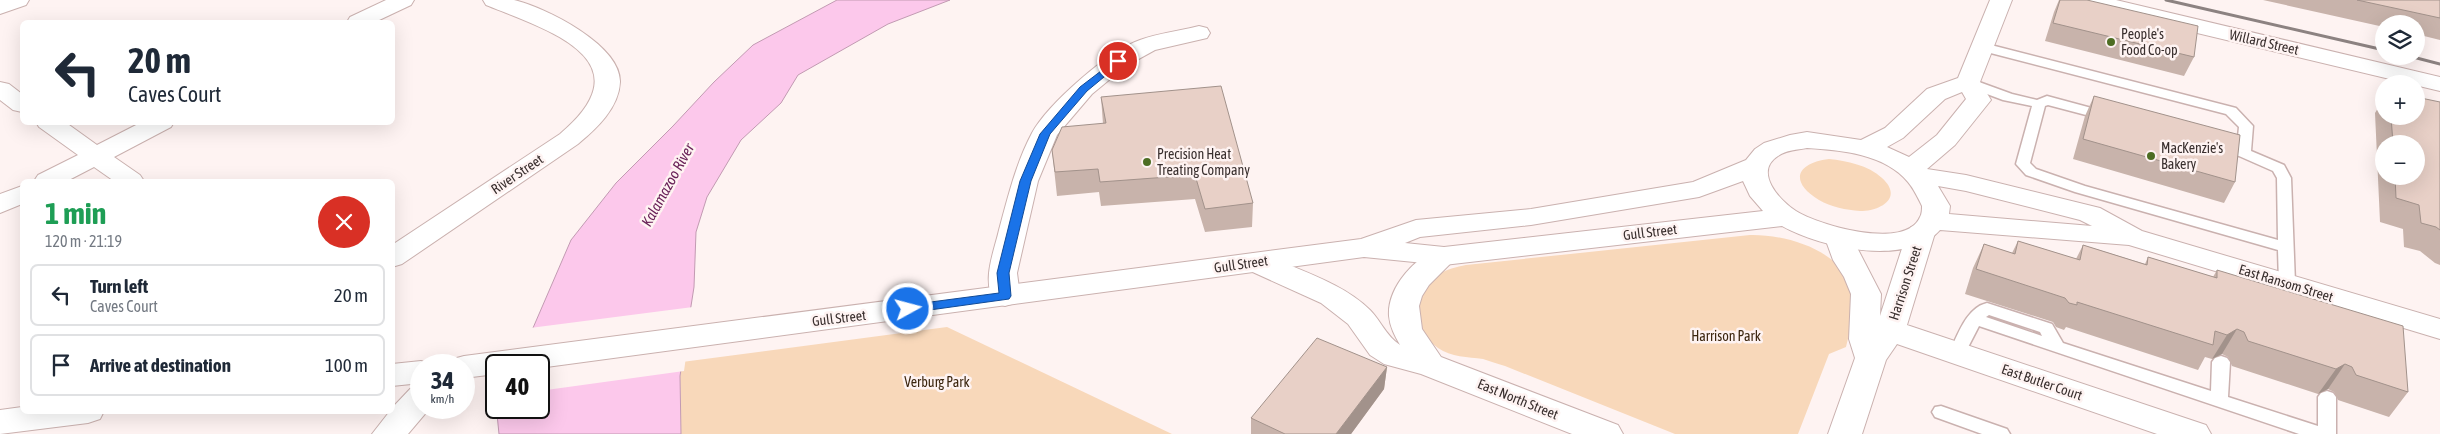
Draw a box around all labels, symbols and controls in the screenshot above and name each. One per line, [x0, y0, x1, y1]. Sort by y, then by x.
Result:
map controls [2375, 15, 2425, 185]
button: layers [2375, 15, 2425, 65]
place label: People's Food Co-op [2121, 26, 2178, 58]
street label: Willard Street [2228, 26, 2300, 58]
marker: People's Food Co-op [2105, 36, 2117, 48]
icon: left [45, 40, 110, 105]
text: 20 m [128, 40, 191, 80]
pin [1097, 40, 1139, 82]
icon: arrive [1104, 47, 1132, 75]
button: + [2375, 75, 2425, 125]
text: Caves Court [128, 81, 221, 107]
button: − [2375, 135, 2425, 185]
water label: Kalamazoo River [638, 140, 698, 229]
place label: MacKenzie's Bakery [2161, 140, 2223, 172]
place label: Precision Heat Treating Company [1157, 146, 1250, 178]
marker: MacKenzie's Bakery [2145, 150, 2157, 162]
street label: River Street [488, 151, 546, 197]
marker: Precision Heat Treating Company [1141, 156, 1153, 168]
text: 1 min [45, 196, 106, 230]
button: close [318, 196, 370, 248]
street label: Gull Street [1622, 221, 1678, 243]
text: 120 m · 21:19 [45, 232, 122, 250]
street label: Harrison Street [1885, 244, 1925, 322]
street label: Gull Street [1213, 252, 1269, 276]
street label: East Ransom Street [2237, 261, 2335, 305]
text: Turn left [90, 275, 148, 297]
icon: left [47, 281, 75, 309]
position arrow [881, 282, 933, 334]
text: 20 m [334, 284, 368, 306]
text: Caves Court [90, 297, 158, 315]
street label: Gull Street [811, 307, 867, 329]
park label: Harrison Park [1691, 328, 1761, 344]
icon: arrive [47, 351, 75, 379]
text: Arrive at destination [90, 354, 231, 376]
text: 100 m [325, 354, 368, 376]
speed limit sign: 40 [485, 354, 550, 419]
street label: East Butler Court [1999, 361, 2085, 403]
text: 34 [431, 366, 454, 394]
park label: Verburg Park [904, 374, 970, 390]
street label: East North Street [1475, 376, 1561, 422]
text: km/h [431, 392, 454, 406]

